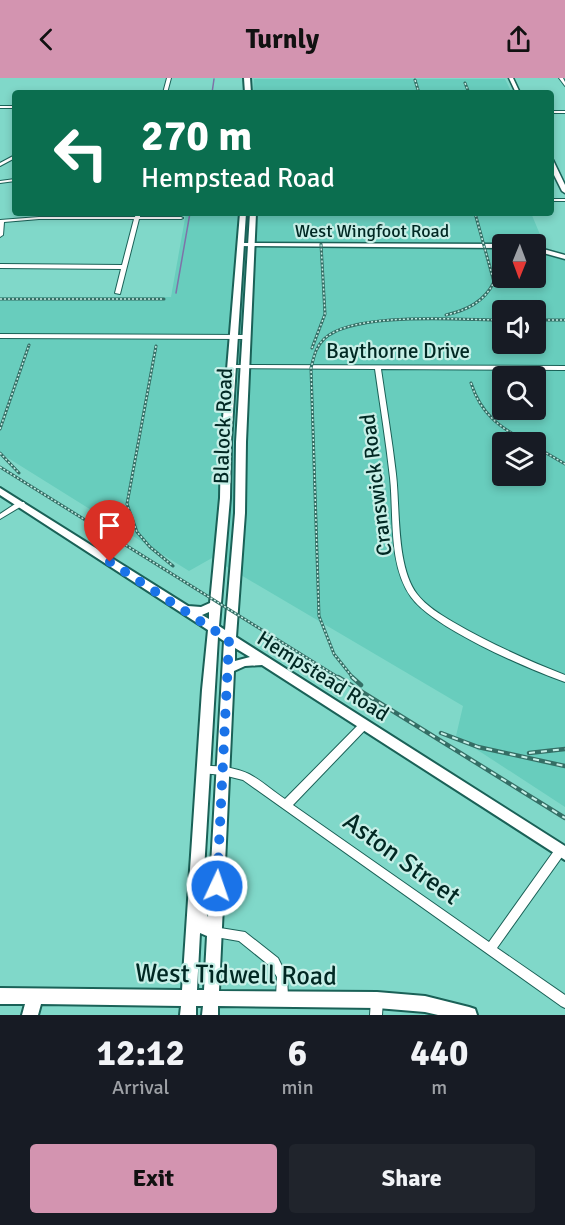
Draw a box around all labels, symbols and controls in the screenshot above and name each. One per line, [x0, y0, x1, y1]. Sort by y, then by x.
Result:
icon: back [30, 23, 63, 56]
text: Turnly [246, 23, 319, 56]
icon: share [502, 23, 535, 56]
text: 270 m [141, 111, 252, 162]
icon: left [42, 114, 120, 192]
text: Hempstead Road [141, 162, 335, 195]
street label: West Wingfoot Road [295, 220, 449, 242]
north arrow [492, 234, 546, 288]
map controls [492, 234, 546, 486]
button: sound [492, 300, 546, 354]
street label: Baythorne Drive [326, 338, 470, 364]
button: search [492, 366, 546, 420]
street label: Blalock Road [208, 367, 238, 485]
street label: Cranswick Road [354, 413, 398, 557]
button: layers [492, 432, 546, 486]
pin [84, 500, 135, 562]
icon: arrive [93, 509, 126, 542]
street label: Hempstead Road [252, 625, 394, 727]
street label: Aston Street [336, 806, 466, 912]
position arrow [185, 854, 249, 918]
street label: West Tidwell Road [135, 957, 337, 993]
text: 12:12 [97, 1031, 185, 1076]
text: 6 [288, 1031, 307, 1076]
text: 440 [410, 1031, 468, 1076]
text: Arrival [112, 1075, 169, 1100]
text: min [281, 1075, 314, 1100]
text: m [431, 1075, 447, 1100]
button: Exit [30, 1144, 277, 1213]
button: Share [289, 1144, 535, 1213]

